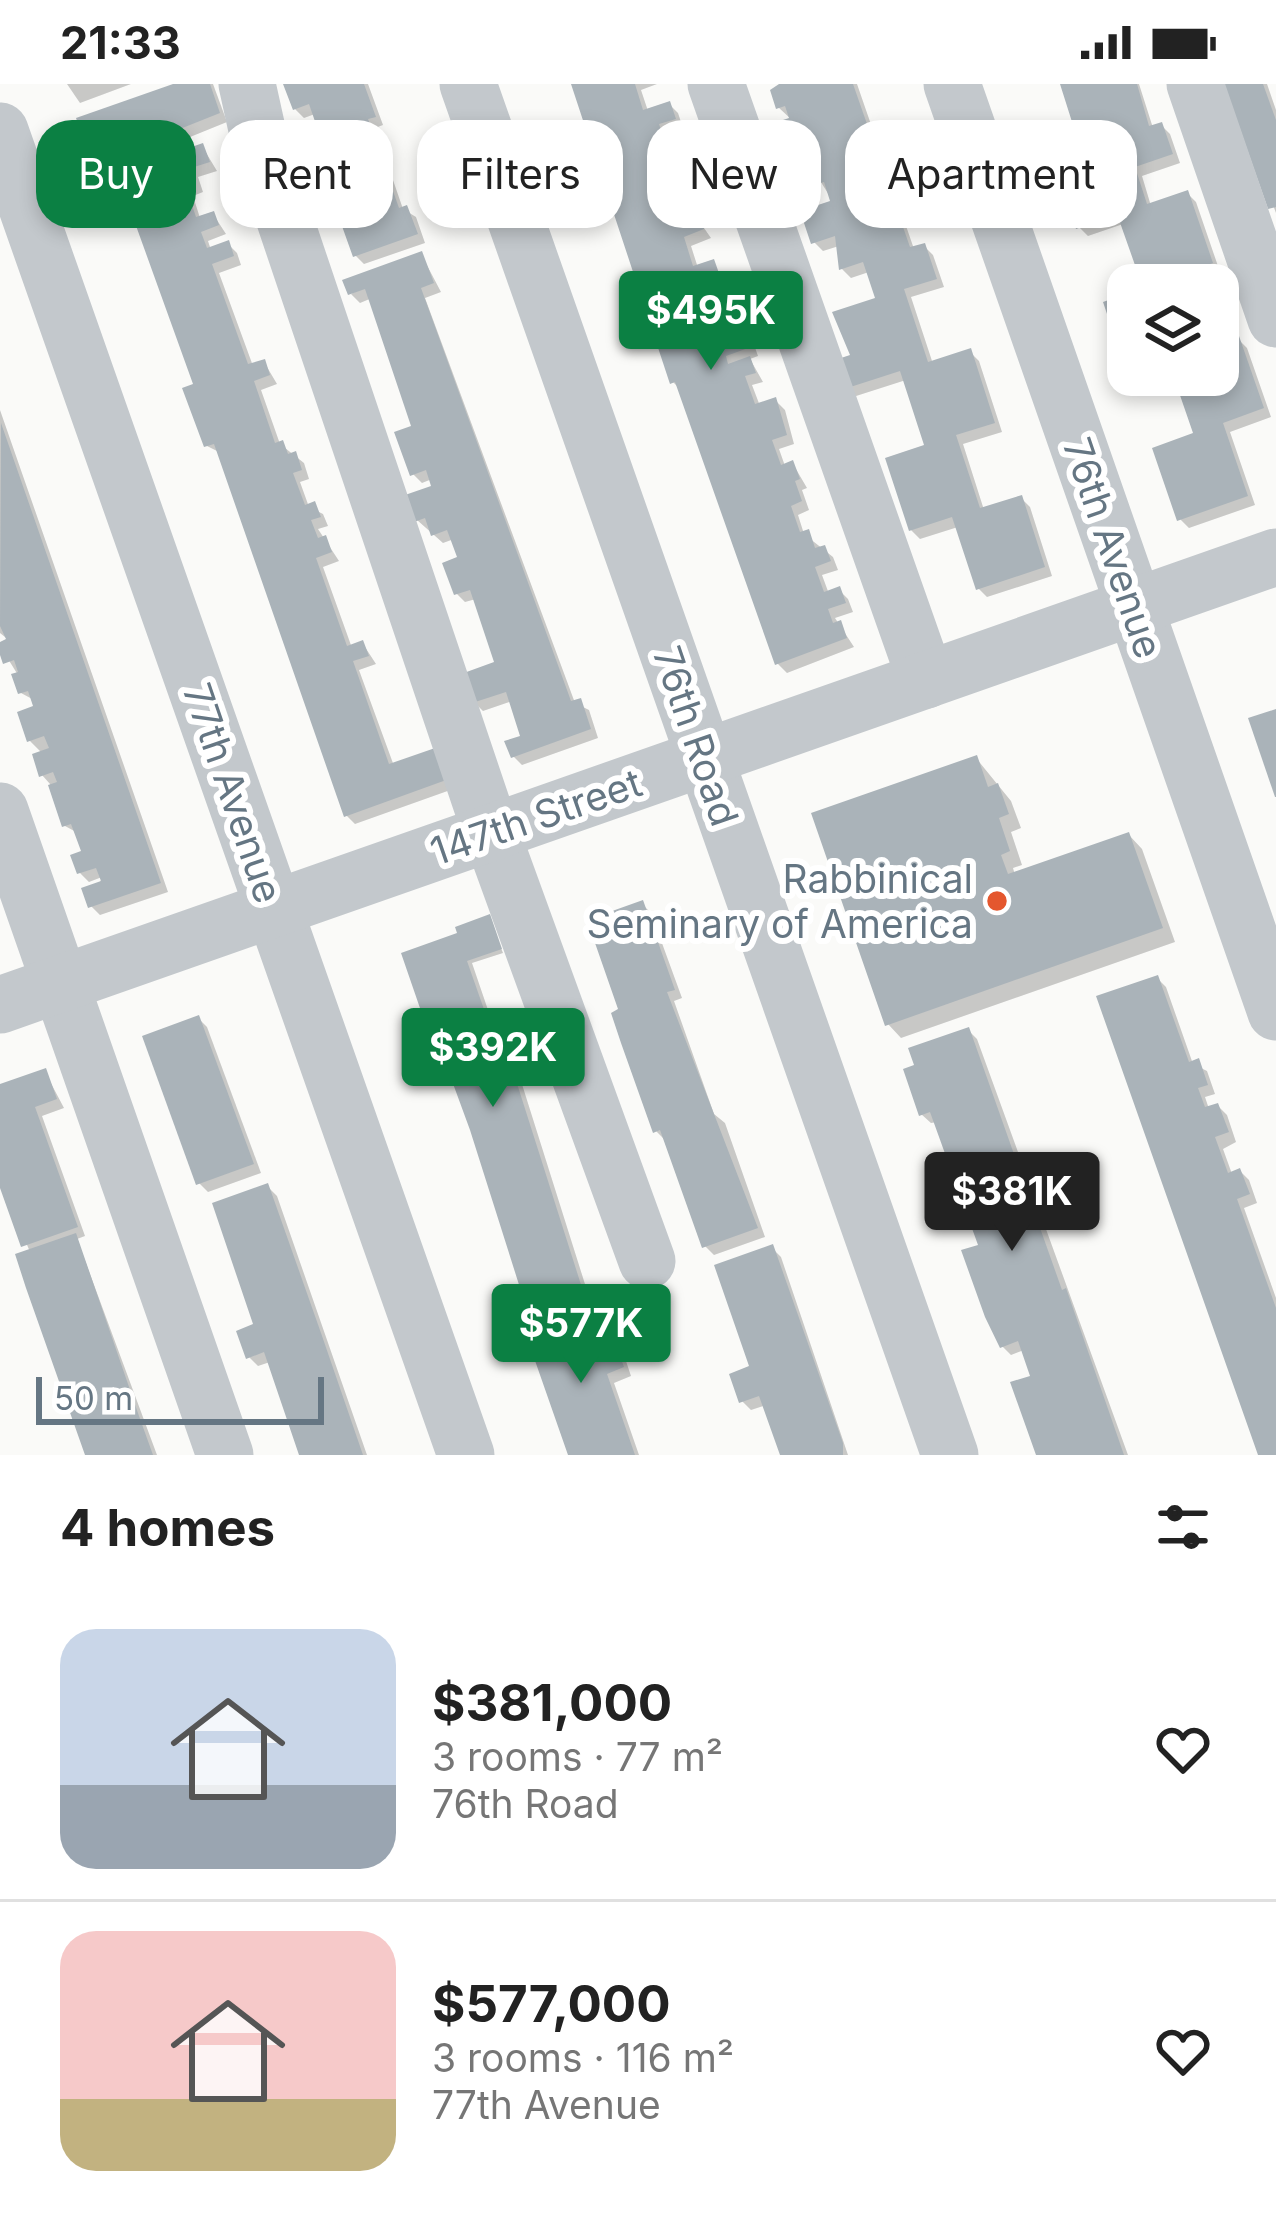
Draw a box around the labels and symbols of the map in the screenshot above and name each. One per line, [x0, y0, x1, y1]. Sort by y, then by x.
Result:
pin: $495K [627, 271, 795, 373]
street label: 76th Avenue [1054, 432, 1173, 664]
street label: 76th Road [644, 640, 749, 832]
street label: 77th Avenue [174, 677, 293, 909]
street label: 147th Street [424, 759, 647, 875]
place label: Rabbinical Seminary of America [587, 855, 973, 947]
marker: Rabbinical Seminary of America [984, 888, 1010, 914]
pin: $392K [409, 1008, 577, 1110]
pin: $381K [928, 1152, 1096, 1254]
pin: $577K [497, 1284, 665, 1386]
scale bar [36, 1371, 324, 1424]

